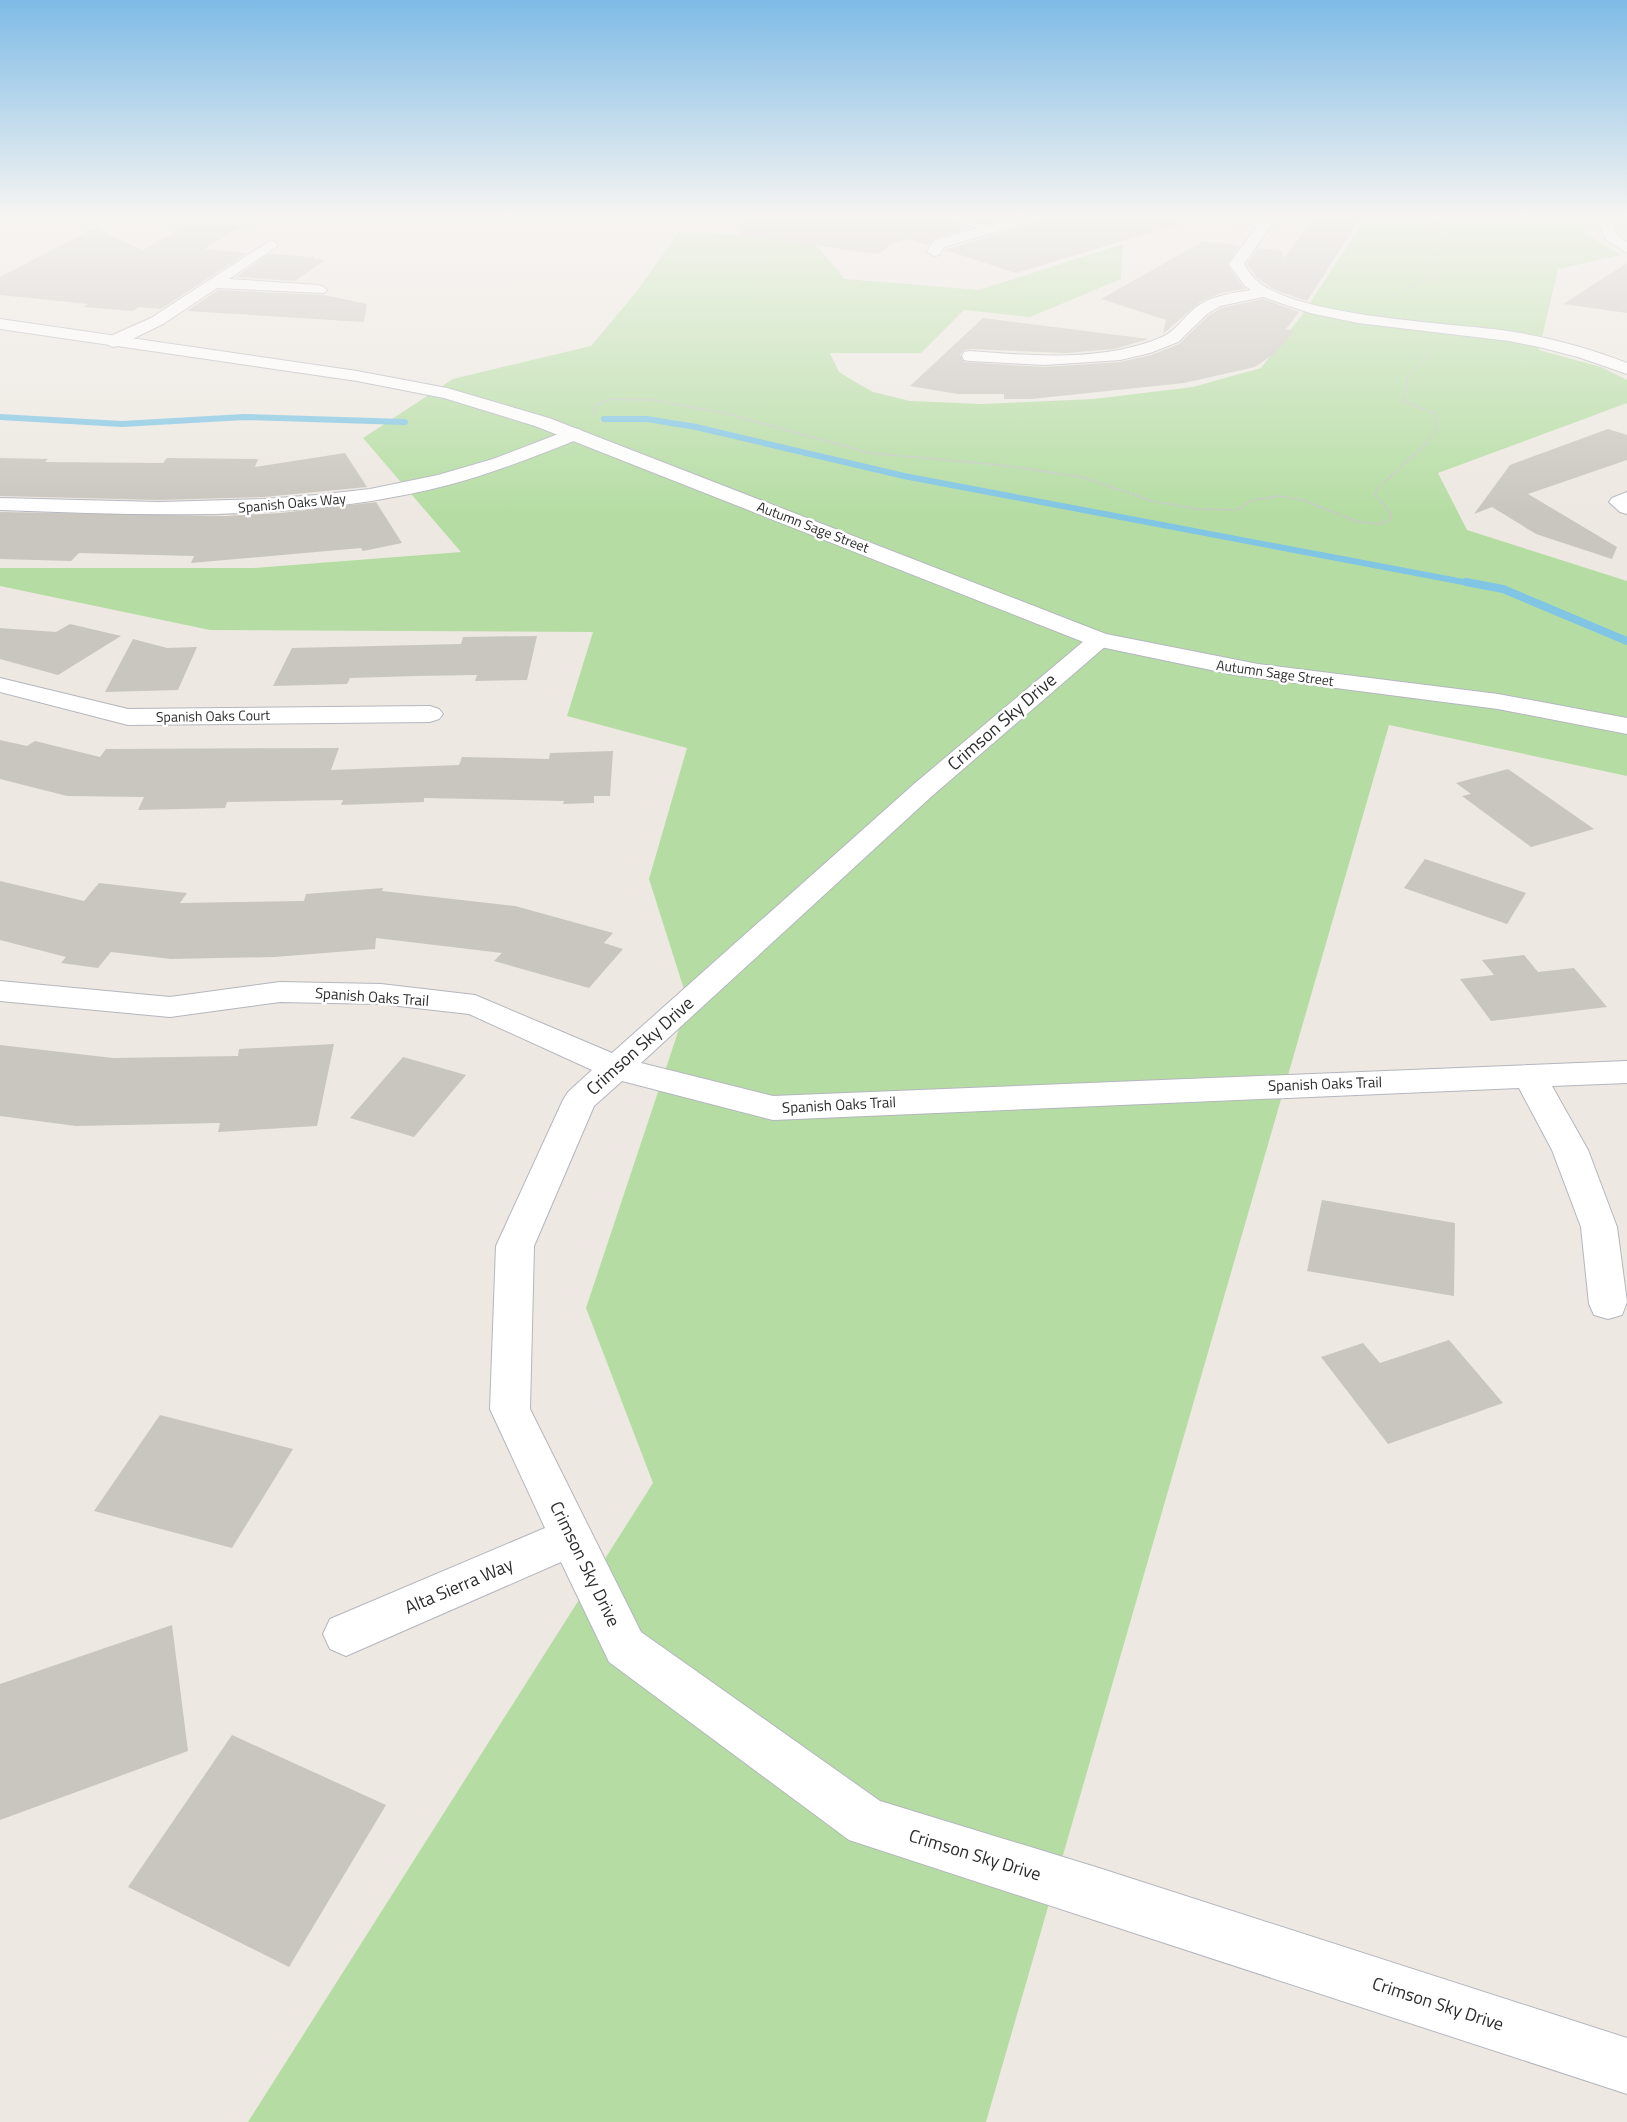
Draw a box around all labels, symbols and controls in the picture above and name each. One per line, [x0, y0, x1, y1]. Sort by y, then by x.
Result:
street label: Spanish Oaks Way [237, 487, 347, 518]
street label: Autumn Sage Street [754, 496, 872, 558]
street label: Autumn Sage Street [1215, 654, 1335, 691]
street label: Crimson Sky Drive [941, 667, 1062, 777]
street label: Spanish Oaks Court [156, 704, 270, 727]
street label: Spanish Oaks Trail [314, 981, 430, 1012]
street label: Crimson Sky Drive [580, 990, 700, 1101]
street label: Spanish Oaks Trail [1268, 1070, 1382, 1097]
street label: Spanish Oaks Trail [781, 1090, 897, 1119]
street label: Crimson Sky Drive [543, 1496, 628, 1631]
street label: Alta Sierra Way [400, 1550, 518, 1621]
street label: Crimson Sky Drive [906, 1822, 1045, 1887]
street label: Crimson Sky Drive [1369, 1970, 1507, 2038]

